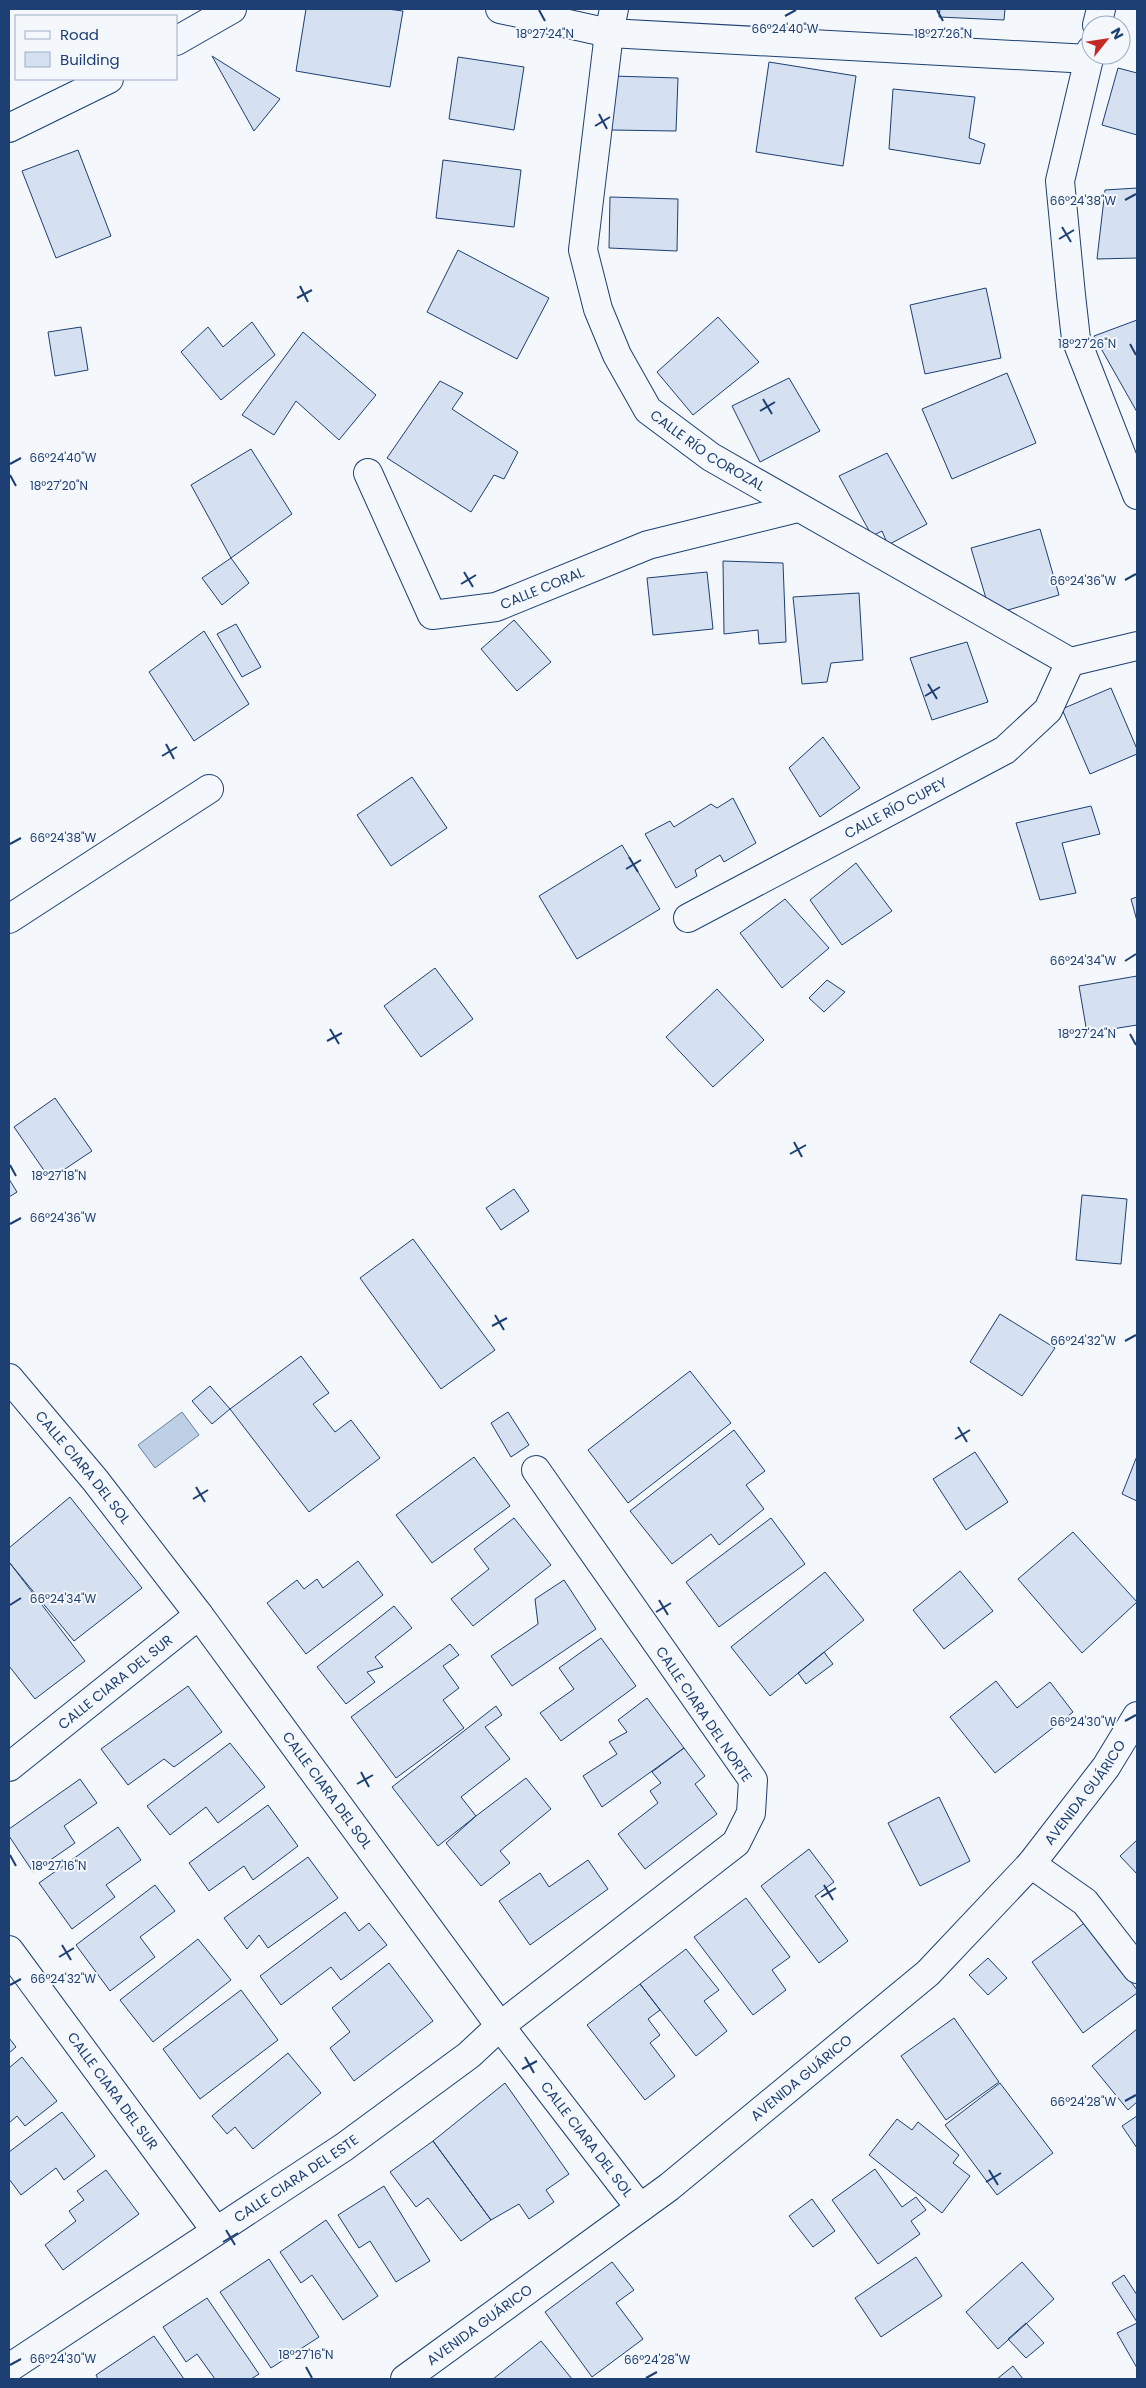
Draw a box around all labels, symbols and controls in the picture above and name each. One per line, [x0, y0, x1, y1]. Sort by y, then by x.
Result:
legend [15, 15, 178, 80]
north arrow [1081, 15, 1131, 65]
text: 66°24'40"W [752, 20, 819, 37]
text: Road [60, 24, 99, 45]
text: N [1106, 24, 1129, 43]
text: 18°27'24"N [516, 25, 574, 42]
text: 18°27'26"N [914, 25, 972, 42]
text: Building [60, 49, 120, 70]
text: 66°24'38"W [1050, 192, 1116, 209]
text: 18°27'26"N [1058, 335, 1116, 352]
street label: CALLE RÍO COROZAL [646, 405, 769, 496]
text: 66°24'40"W [30, 449, 97, 466]
text: 18°27'20"N [30, 477, 88, 494]
street label: CALLE CORAL [497, 562, 587, 614]
text: 66°24'36"W [1050, 572, 1116, 589]
street label: CALLE RÍO CUPEY [841, 772, 951, 843]
text: 66°24'38"W [30, 829, 96, 846]
text: 66°24'34"W [1050, 952, 1116, 969]
text: 18°27'24"N [1058, 1025, 1116, 1042]
text: 18°27'18"N [31, 1167, 87, 1184]
text: 66°24'36"W [30, 1209, 96, 1226]
text: 66°24'32"W [1050, 1332, 1116, 1349]
street label: CALLE CIARA DEL SOL [31, 1406, 135, 1528]
text: 66°24'34"W [30, 1590, 96, 1607]
street label: CALLE CIARA DEL SUR [54, 1630, 177, 1734]
street label: CALLE CIARA DEL NORTE [651, 1642, 757, 1786]
text: 66°24'30"W [1050, 1713, 1116, 1730]
street label: CALLE CIARA DEL SOL [278, 1727, 377, 1853]
street label: AVENIDA GUÁRICO [1039, 1736, 1130, 1849]
text: 18°27'16"N [31, 1857, 87, 1874]
text: 66°24'32"W [30, 1970, 96, 1987]
street label: CALLE CIARA DEL SUR [63, 2028, 163, 2154]
street label: AVENIDA GUÁRICO [746, 2030, 856, 2126]
street label: CALLE CIARA DEL SOL [536, 2077, 638, 2201]
text: 66°24'28"W [1050, 2093, 1116, 2110]
street label: CALLE CIARA DEL ESTE [230, 2130, 362, 2227]
street label: AVENIDA GUÁRICO [423, 2280, 536, 2370]
text: 18°27'16"N [278, 2346, 334, 2363]
text: 66°24'30"W [30, 2350, 96, 2367]
text: 66°24'28"W [624, 2351, 690, 2368]

